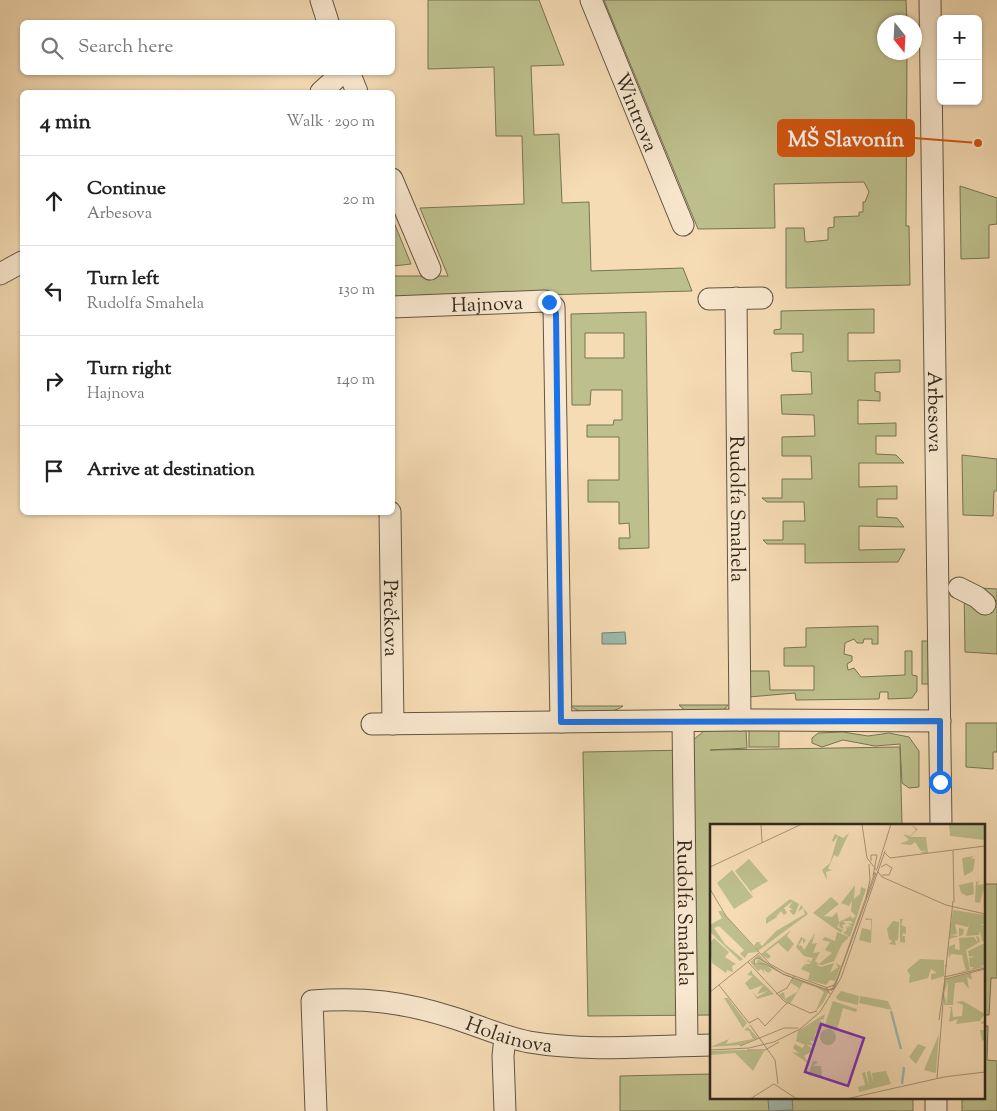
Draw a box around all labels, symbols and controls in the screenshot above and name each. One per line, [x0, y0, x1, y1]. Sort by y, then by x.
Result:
north arrow [877, 15, 922, 60]
map controls [937, 15, 982, 105]
button: + [937, 15, 982, 60]
search box [20, 20, 395, 75]
icon: search [38, 34, 66, 62]
text: Search here [78, 34, 173, 61]
button: − [937, 60, 982, 105]
street label: Wintrova [605, 69, 664, 157]
text: 4 min [40, 108, 91, 138]
text: Walk · 290 m [286, 111, 375, 134]
callout: MŠ Slavonín [778, 120, 914, 156]
text: MŠ Slavonín [788, 126, 905, 156]
text: Continue [87, 176, 166, 203]
icon: ahead [40, 187, 68, 215]
text: 20 m [342, 189, 375, 212]
text: Arbesova [87, 203, 152, 226]
text: Turn left [87, 266, 159, 293]
icon: left [40, 277, 68, 305]
text: 130 m [338, 279, 375, 302]
street label: Hajnova [450, 290, 524, 322]
route end [538, 291, 561, 314]
text: Rudolfa Smahela [87, 293, 204, 316]
text: Turn right [87, 356, 171, 383]
icon: right [40, 367, 68, 395]
text: 140 m [337, 369, 375, 392]
street label: Arbesova [918, 371, 948, 453]
text: Hajnova [87, 383, 145, 406]
street label: Rudolfa Smahela [720, 436, 751, 582]
icon: arrive [40, 457, 68, 485]
text: Arrive at destination [87, 457, 255, 484]
street label: Přečkova [374, 579, 404, 657]
route start [929, 771, 952, 794]
inset map [710, 824, 984, 1098]
street label: Rudolfa Smahela [667, 840, 698, 986]
street label: Holainova [461, 1011, 554, 1062]

